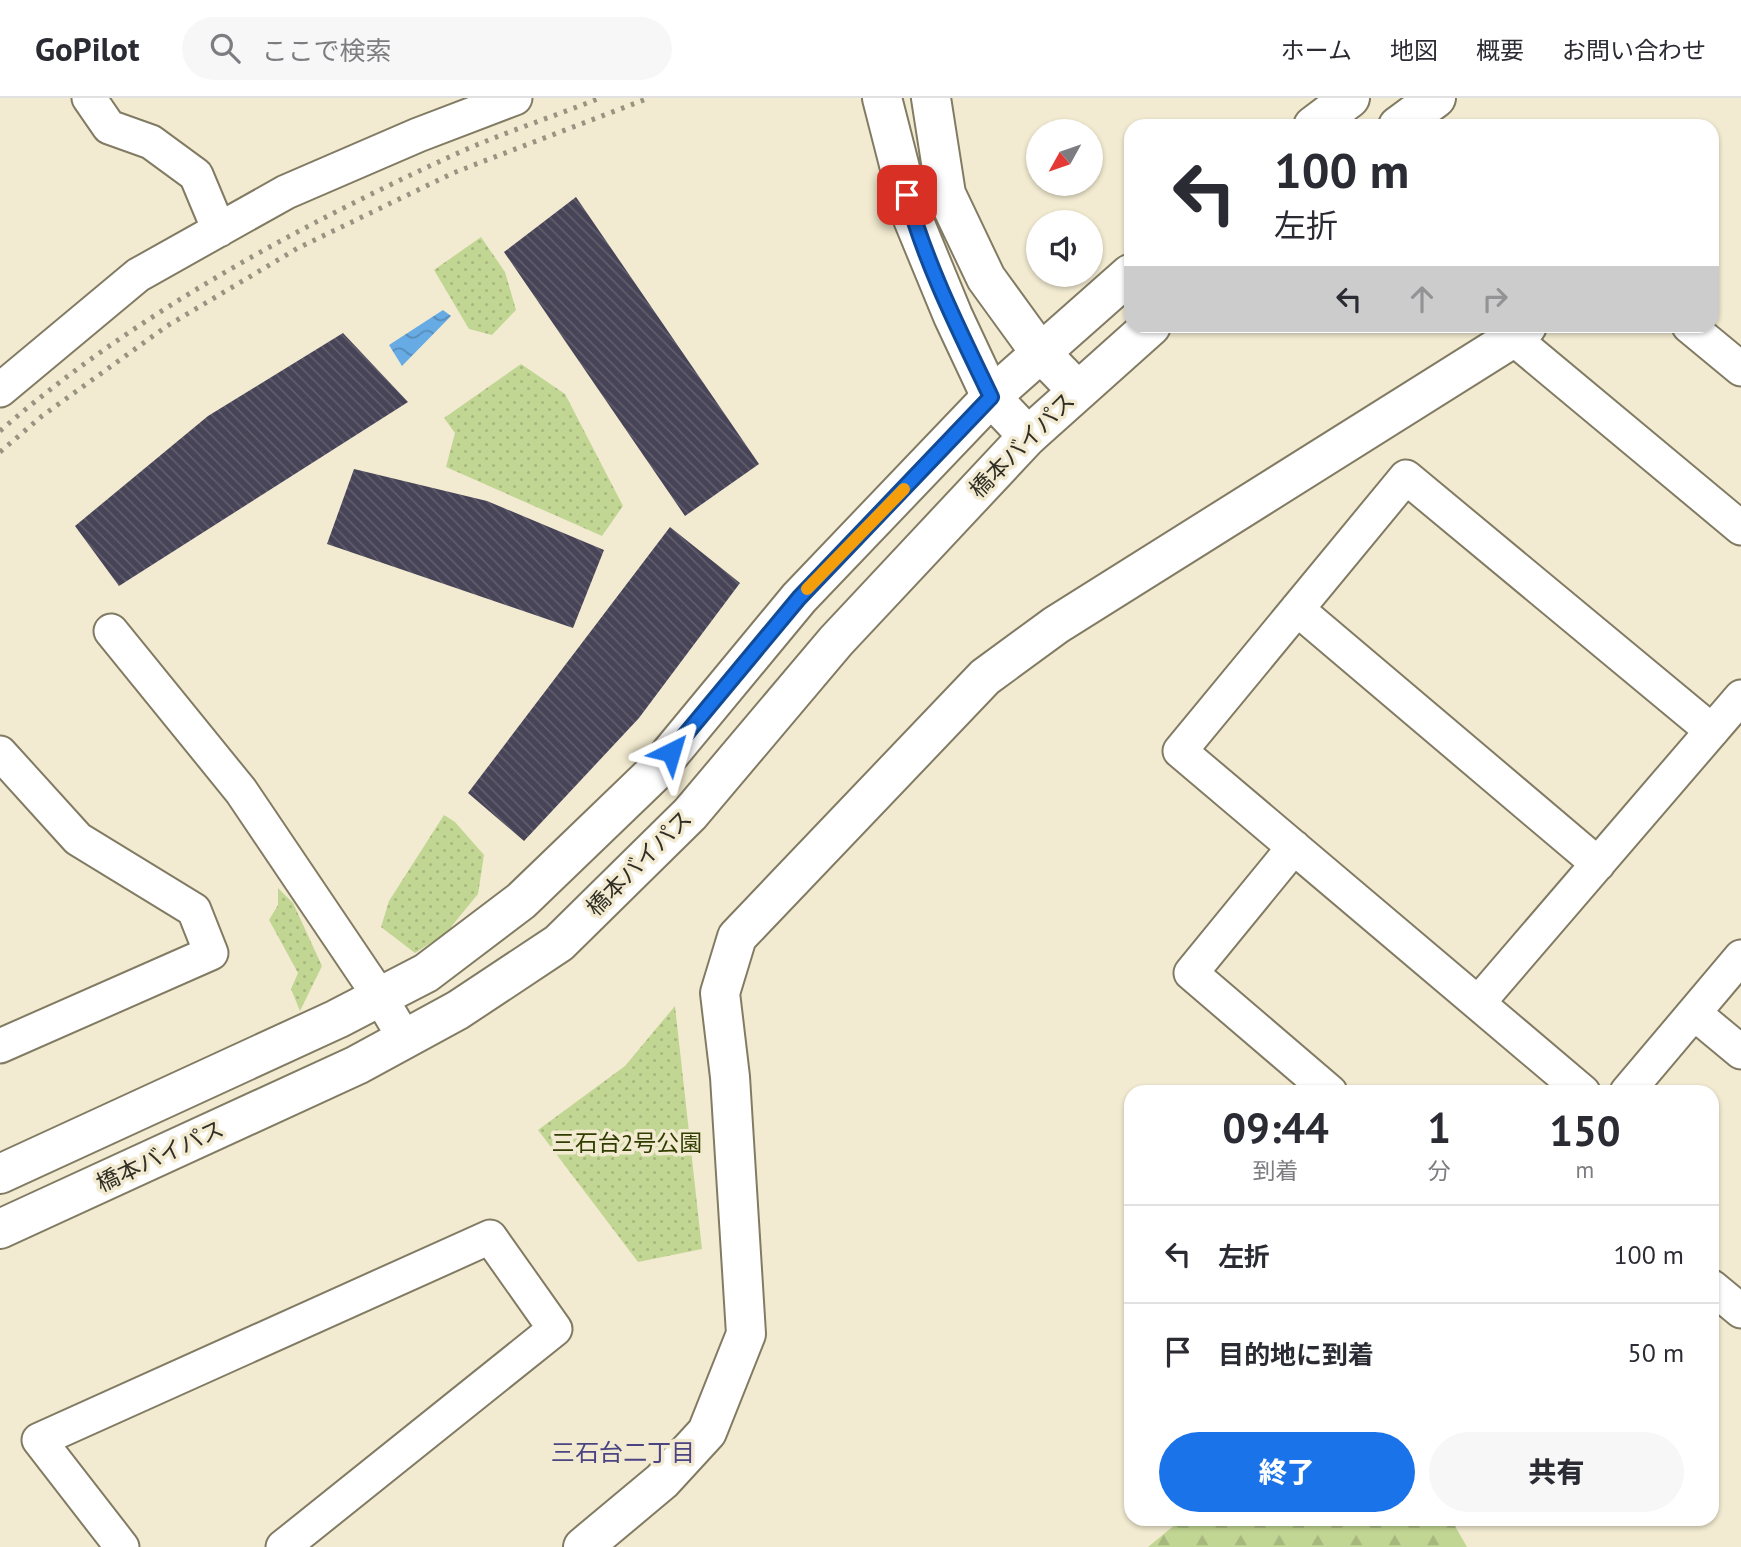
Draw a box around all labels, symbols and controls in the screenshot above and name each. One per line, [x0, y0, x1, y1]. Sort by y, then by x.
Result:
search box [182, 17, 672, 80]
text: GoPilot [35, 27, 140, 70]
icon: search [206, 29, 244, 67]
text: ここで検索 [262, 34, 392, 67]
text: ホーム [1281, 35, 1352, 66]
text: 地図 [1390, 35, 1438, 66]
text: 概要 [1476, 35, 1524, 66]
text: お問い合わせ [1562, 35, 1706, 66]
north arrow [1026, 119, 1102, 196]
map controls [1026, 119, 1103, 287]
text: 100 m [1274, 138, 1409, 202]
icon: left [1159, 147, 1250, 238]
pin [877, 165, 937, 225]
icon: arrive [888, 176, 926, 214]
text: 左折 [1274, 204, 1338, 246]
button: sound [1026, 210, 1103, 287]
icon: left [1330, 280, 1368, 318]
icon: ahead [1403, 280, 1441, 318]
icon: right [1476, 280, 1514, 318]
street label: 橋本バイパス [963, 386, 1081, 504]
position arrow [634, 715, 708, 789]
street label: 橋本バイパス [580, 804, 698, 922]
text: 09:44 [1222, 1100, 1329, 1155]
text: 1 [1427, 1100, 1451, 1155]
text: 150 [1549, 1103, 1621, 1158]
street label: 橋本バイパス [91, 1113, 228, 1198]
park label: 三石台2号公園 [552, 1128, 702, 1157]
text: m [1576, 1155, 1594, 1184]
text: 到着 [1253, 1156, 1299, 1185]
text: 分 [1428, 1156, 1451, 1185]
icon: left [1159, 1235, 1197, 1273]
text: 100 m [1613, 1238, 1684, 1271]
text: 左折 [1218, 1240, 1270, 1273]
icon: arrive [1159, 1333, 1197, 1371]
text: 50 m [1628, 1336, 1684, 1369]
text: 目的地に到着 [1218, 1338, 1374, 1371]
button: 終了 [1159, 1432, 1415, 1512]
button: 共有 [1429, 1432, 1684, 1512]
district label: 三石台二丁目 [551, 1437, 695, 1468]

